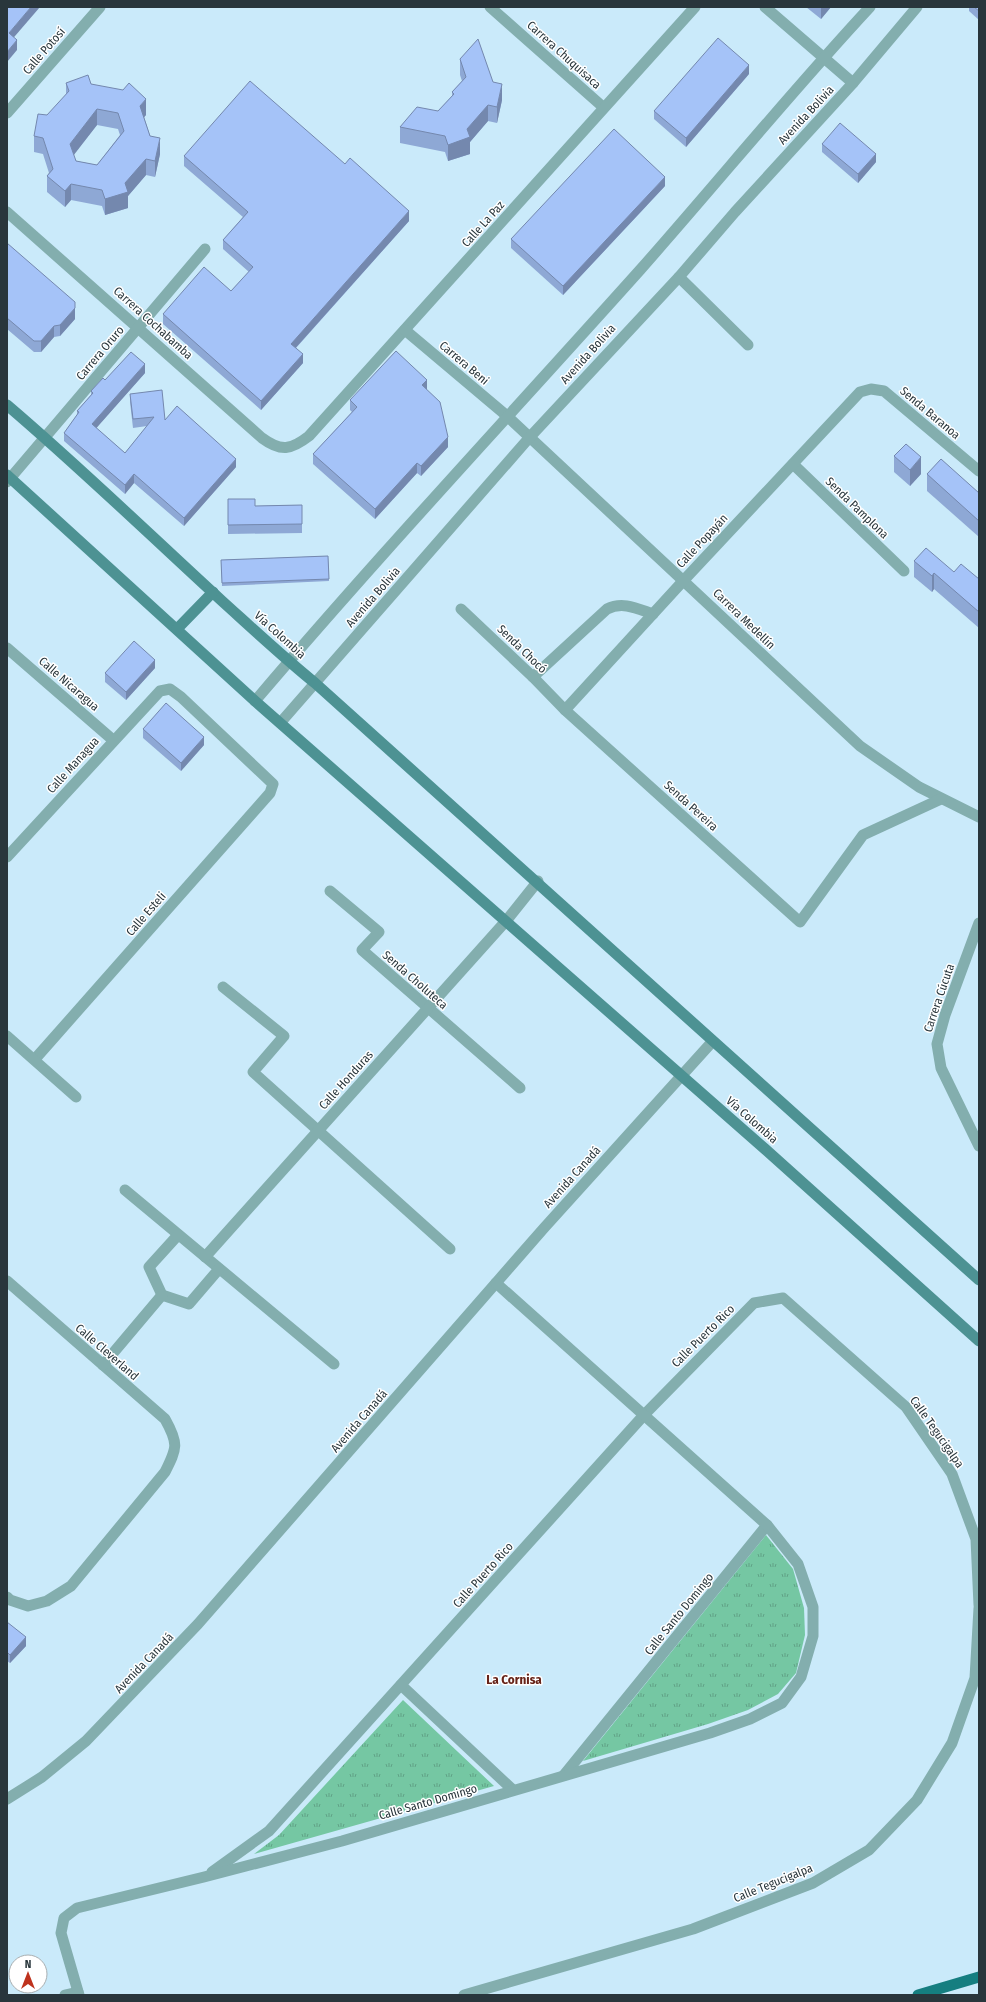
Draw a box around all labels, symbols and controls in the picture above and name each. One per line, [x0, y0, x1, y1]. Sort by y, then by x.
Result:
street label: Carrera Chuquisaca [524, 18, 604, 92]
street label: Calle Potosí [20, 25, 68, 77]
street label: Avenida Bolivia [775, 83, 837, 147]
street label: Calle La Paz [459, 198, 507, 250]
street label: Carrera Cochabamba [111, 284, 195, 362]
street label: Avenida Bolivia [558, 321, 618, 387]
street label: Carrera Oruro [73, 323, 127, 383]
street label: Carrera Beni [436, 338, 492, 388]
street label: Senda Baranoa [897, 384, 963, 442]
street label: Senda Pamplona [823, 474, 891, 542]
street label: Calle Popayán [674, 511, 730, 571]
street label: Avenida Bolivia [343, 564, 403, 630]
street label: Carrera Medellín [710, 586, 778, 652]
street label: Vía Colombia [252, 608, 309, 662]
street label: Senda Chocó [494, 622, 550, 676]
street label: Calle Nicaragua [36, 654, 102, 714]
street label: Calle Managua [44, 734, 102, 796]
street label: Senda Pereira [661, 778, 721, 834]
street label: Calle Esteli [123, 889, 169, 939]
street label: Senda Choluteca [379, 948, 451, 1012]
street label: Carrera Cúcuta [921, 962, 957, 1034]
street label: Calle Honduras [316, 1048, 376, 1112]
street label: Vía Colombia [723, 1094, 781, 1146]
street label: Avenida Canadá [541, 1143, 604, 1211]
street label: Calle Puerto Rico [669, 1302, 737, 1370]
street label: Calle Cleverland [73, 1321, 141, 1383]
street label: Avenida Canadá [328, 1387, 390, 1455]
street label: Calle Tegucigalpa [907, 1394, 967, 1471]
street label: Calle Puerto Rico [450, 1540, 516, 1610]
street label: Calle Santo Domingo [642, 1570, 716, 1658]
street label: Avenida Canadá [112, 1630, 176, 1696]
district label: La Cornisa [486, 1672, 542, 1687]
street label: Calle Santo Domingo [377, 1781, 479, 1823]
street label: Calle Tegucigalpa [731, 1861, 815, 1905]
north arrow [8, 1954, 48, 1994]
text: N [25, 1958, 31, 1971]

